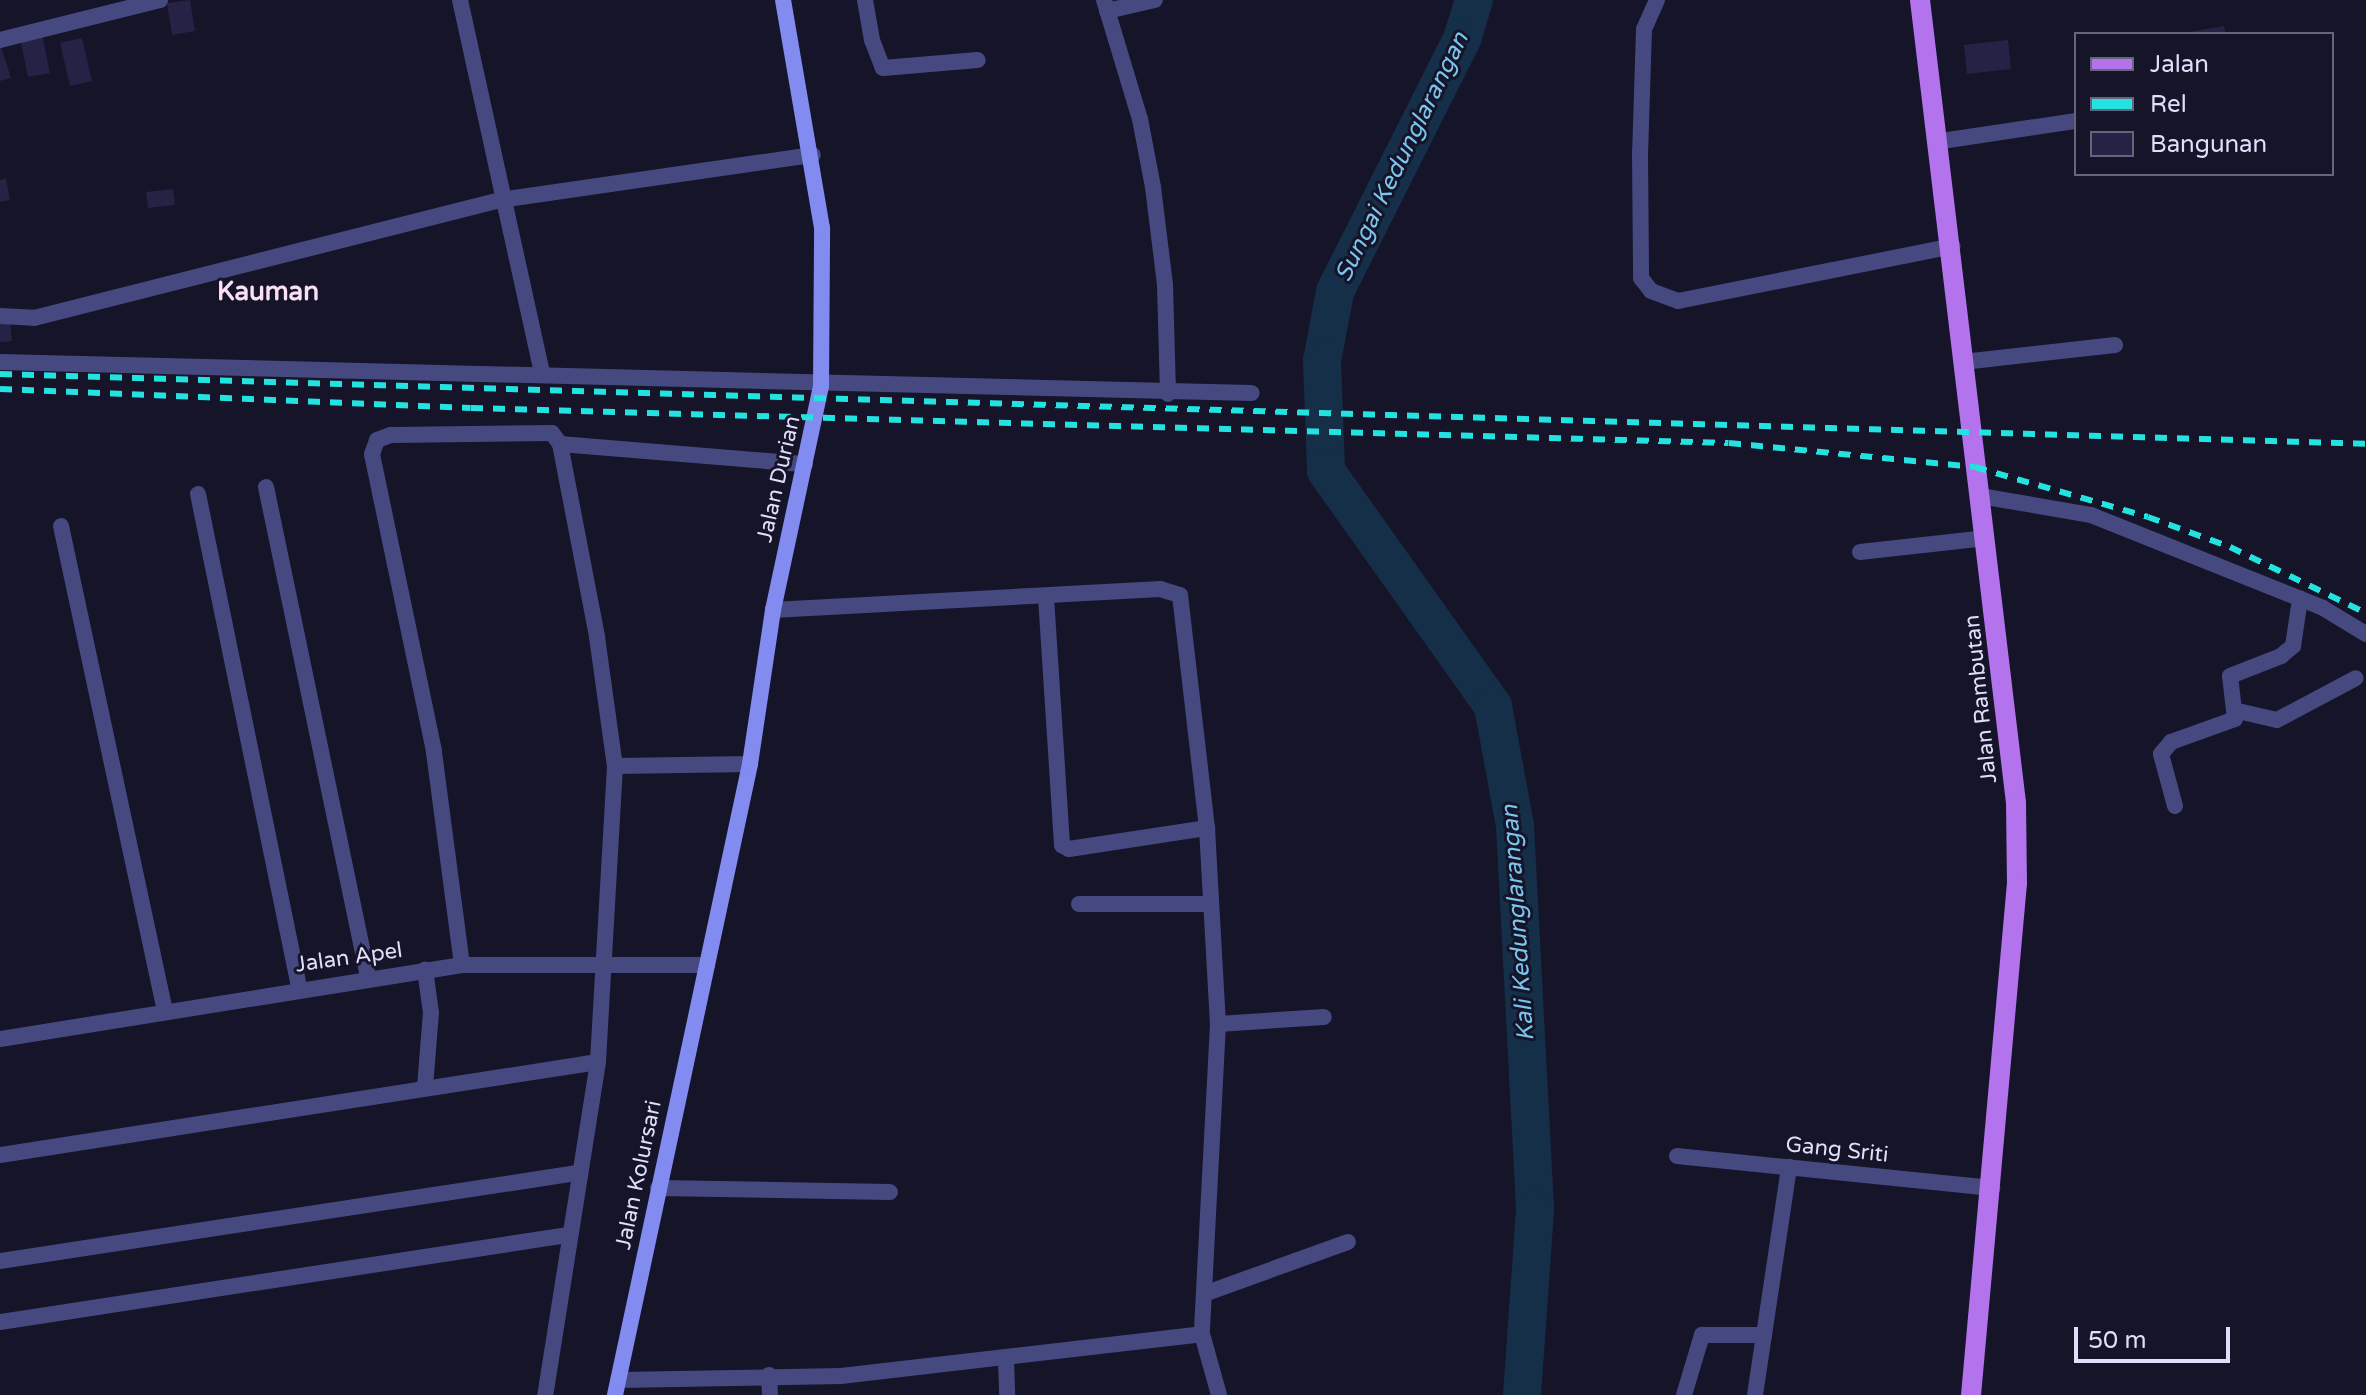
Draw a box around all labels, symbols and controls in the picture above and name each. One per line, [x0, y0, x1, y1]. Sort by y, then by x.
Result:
water label: Sungai Kedunglarangan [1329, 28, 1475, 286]
legend [2074, 32, 2334, 176]
text: Jalan [2150, 50, 2209, 79]
text: Rel [2150, 90, 2187, 119]
text: Bangunan [2150, 130, 2267, 159]
district label: Kauman [217, 276, 319, 308]
street label: Jalan Durian [752, 413, 806, 545]
street label: Jalan Rambutan [1959, 613, 2003, 785]
water label: Kali Kedunglarangan [1495, 804, 1541, 1042]
street label: Jalan Apel [294, 937, 404, 979]
street label: Jalan Kolursari [610, 1098, 668, 1252]
street label: Gang Sriti [1784, 1131, 1890, 1169]
scale bar [2078, 1311, 2234, 1361]
text: 50 m [2088, 1326, 2146, 1355]

